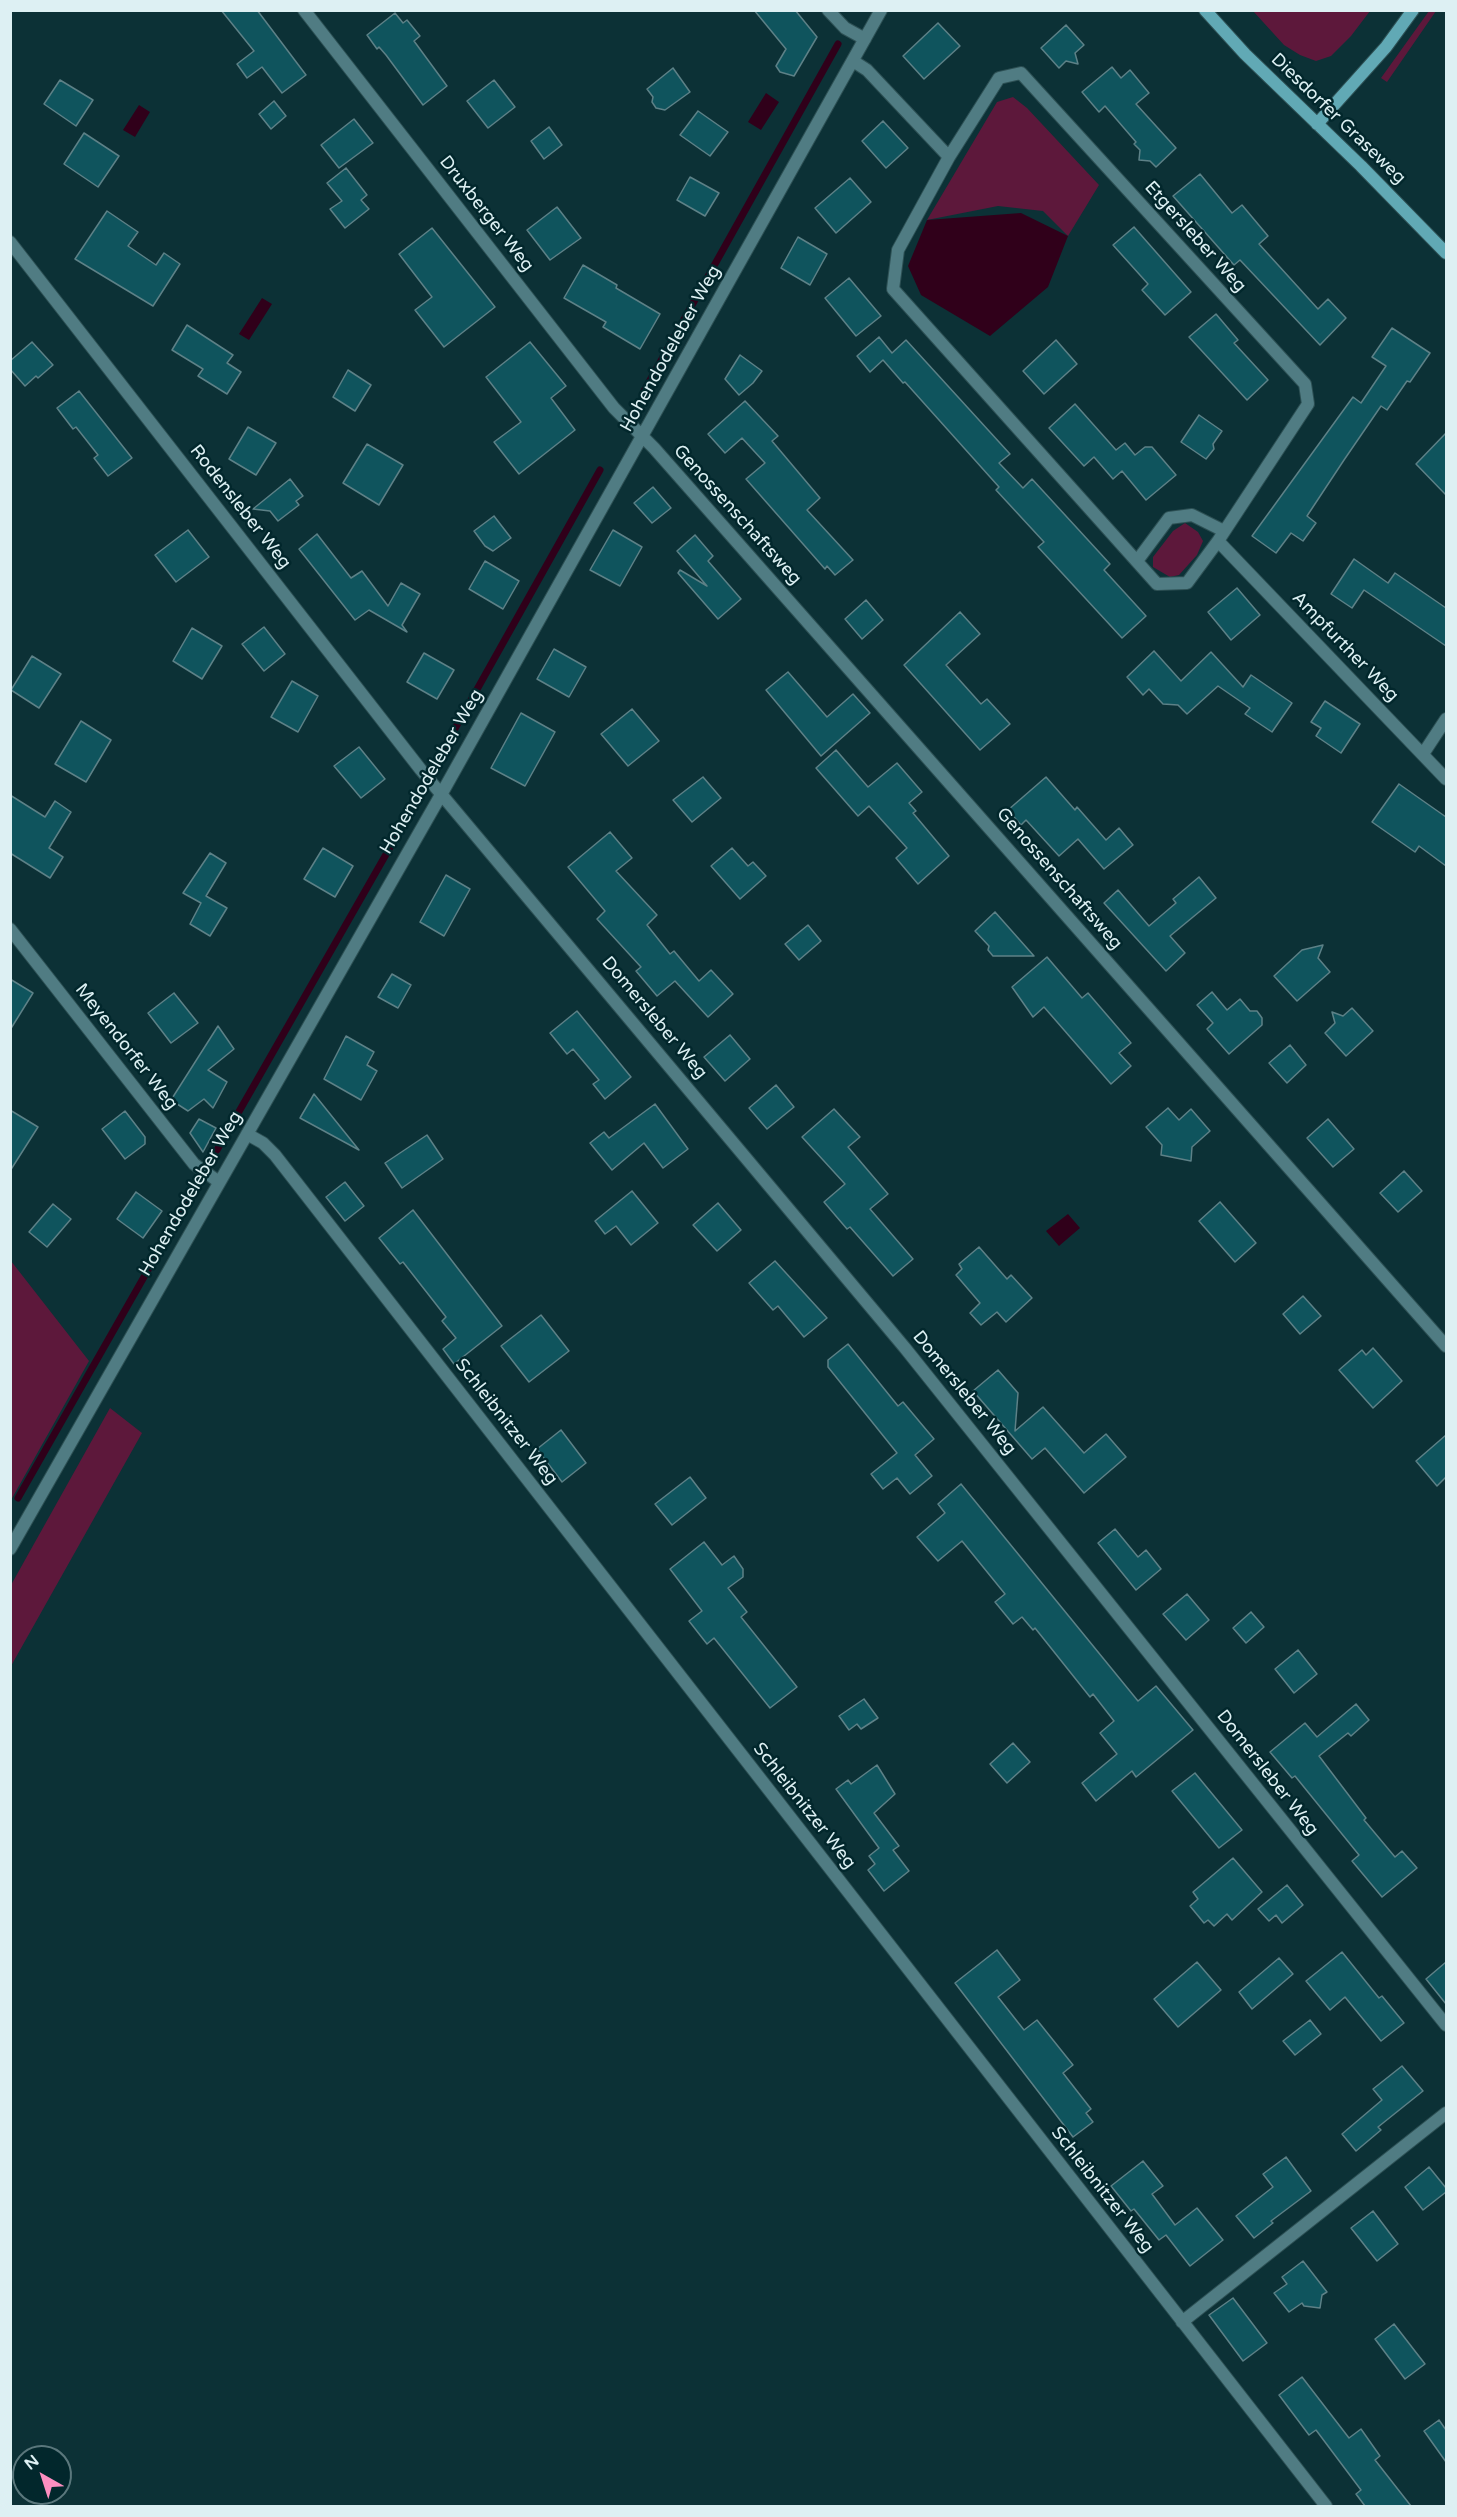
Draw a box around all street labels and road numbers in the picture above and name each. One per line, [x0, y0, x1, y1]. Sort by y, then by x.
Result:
street label: Diesdorfer Graseweg [1266, 49, 1410, 189]
street label: Druxberger Weg [434, 152, 538, 276]
street label: Etgersleber Weg [1140, 177, 1250, 297]
street label: Hohendodeleber Weg [616, 262, 726, 436]
street label: Rodensleber Weg [185, 441, 295, 573]
street label: Genossenschaftsweg [668, 441, 806, 589]
street label: Ampfurther Weg [1287, 588, 1403, 706]
street label: Hohendodeleber Weg [376, 686, 488, 858]
street label: Genossenschaftsweg [991, 804, 1127, 954]
street label: Domersleber Weg [597, 952, 711, 1084]
street label: Meyendorfer Weg [70, 980, 182, 1114]
street label: Hohendodeleber Weg [135, 1108, 247, 1280]
street label: Domersleber Weg [907, 1327, 1021, 1459]
street label: Schleibnitzer Weg [450, 1355, 562, 1489]
street label: Domersleber Weg [1211, 1706, 1323, 1840]
street label: Schleibnitzer Weg [748, 1739, 860, 1873]
street label: Schleibnitzer Weg [1046, 2123, 1158, 2257]

